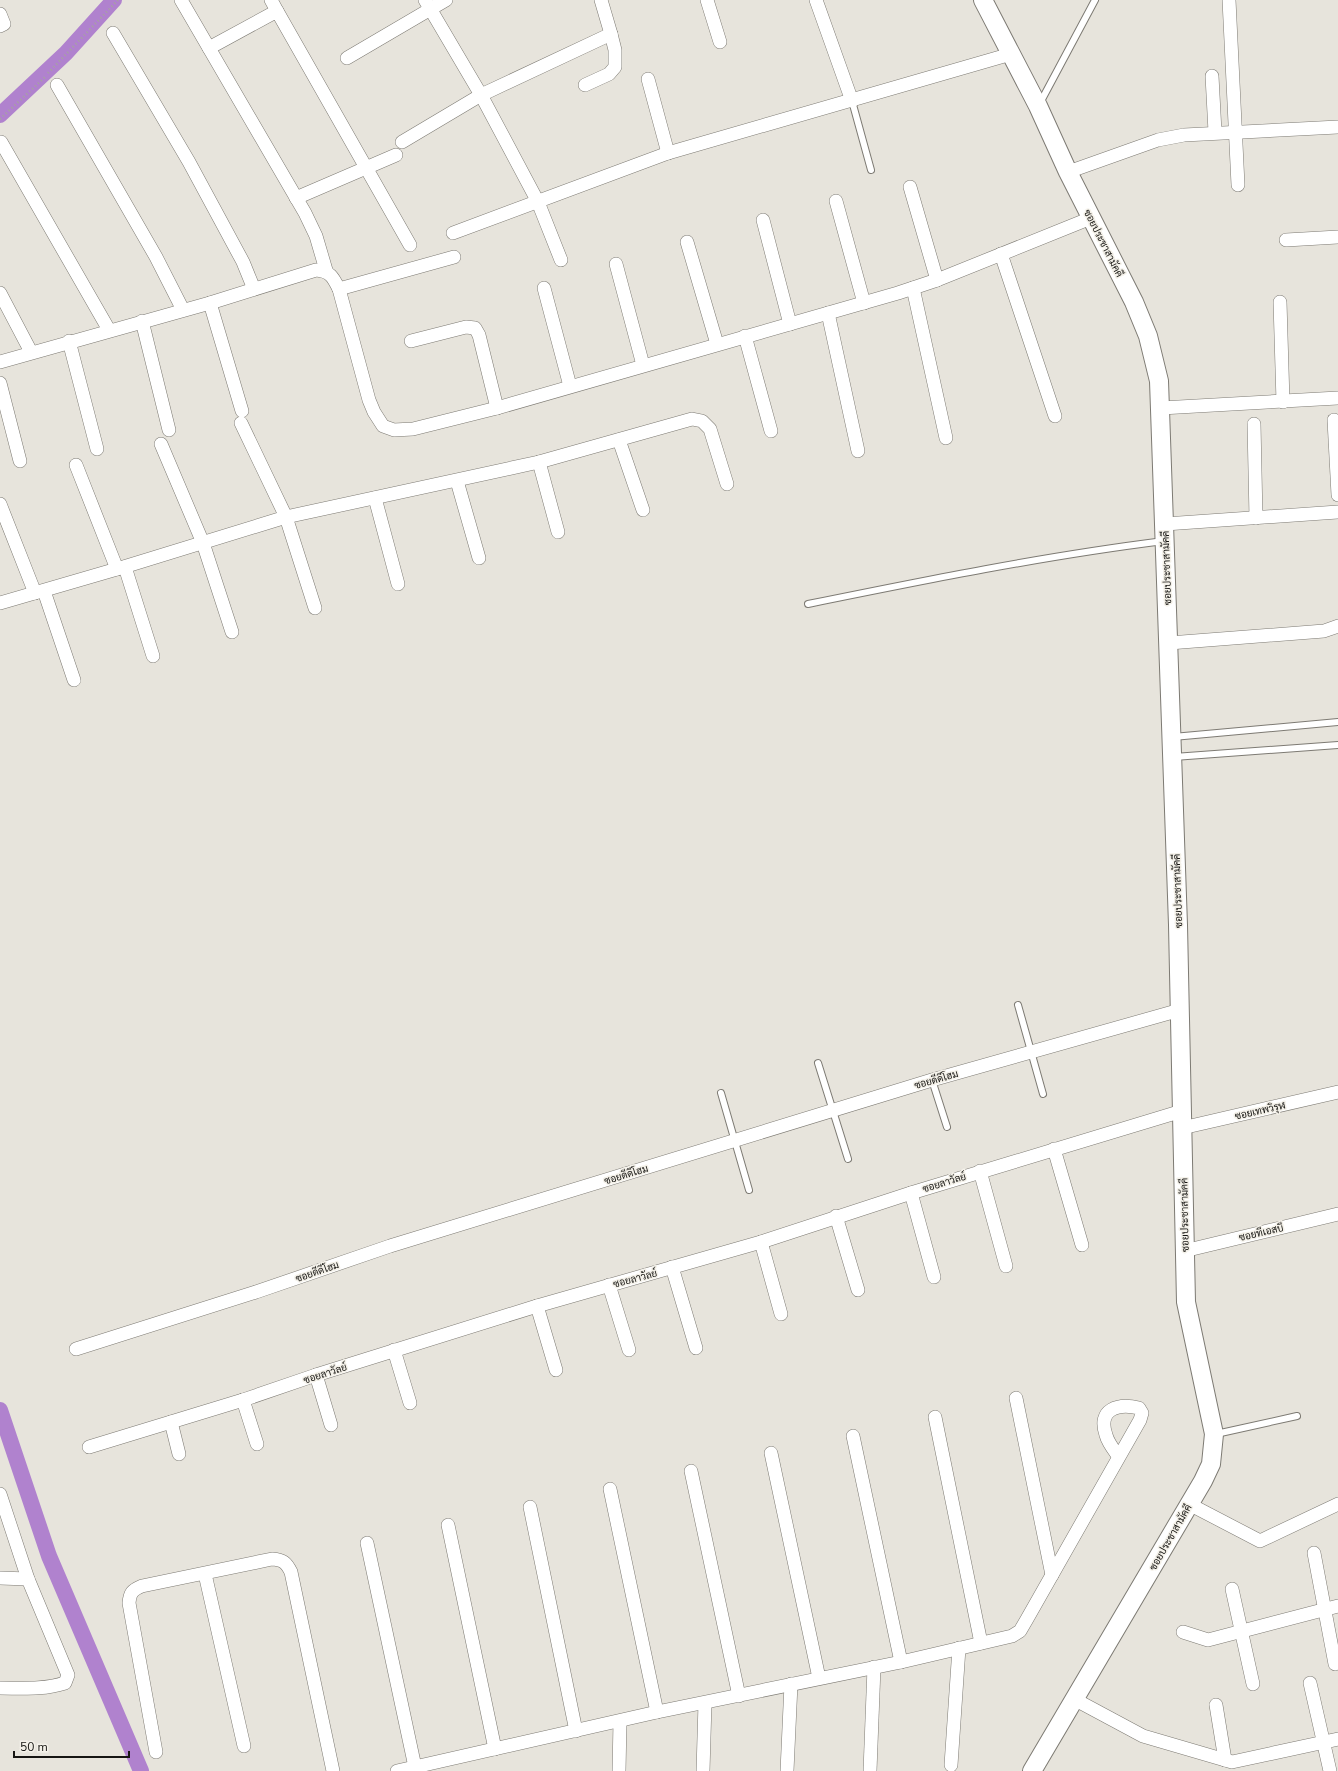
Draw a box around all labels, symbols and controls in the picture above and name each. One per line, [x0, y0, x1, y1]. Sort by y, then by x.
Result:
street label: ซอยประชาสามัคคี [1080, 207, 1126, 280]
street label: ซอยประชาสามัคคี [1159, 531, 1175, 605]
street label: ซอยประชาสามัคคี [1170, 854, 1186, 928]
street label: ซอยดีดีโฮม [913, 1067, 960, 1093]
street label: ซอยเทพวิรุฬ [1233, 1098, 1287, 1124]
street label: ซอยดีดีโฮม [603, 1162, 650, 1188]
street label: ซอยลาวัลย์ [920, 1169, 968, 1196]
street label: ซอยประชาสามัคคี [1177, 1178, 1193, 1252]
street label: ซอยทีเอสบี [1237, 1221, 1285, 1245]
street label: ซอยดีดีโฮม [294, 1258, 341, 1286]
street label: ซอยลาวัลย์ [611, 1265, 659, 1292]
street label: ซอยลาวัลย์ [301, 1359, 349, 1388]
street label: ซอยประชาสามัคคี [1146, 1502, 1195, 1573]
scale bar [14, 1733, 129, 1759]
text: 50 m [20, 1739, 48, 1755]

